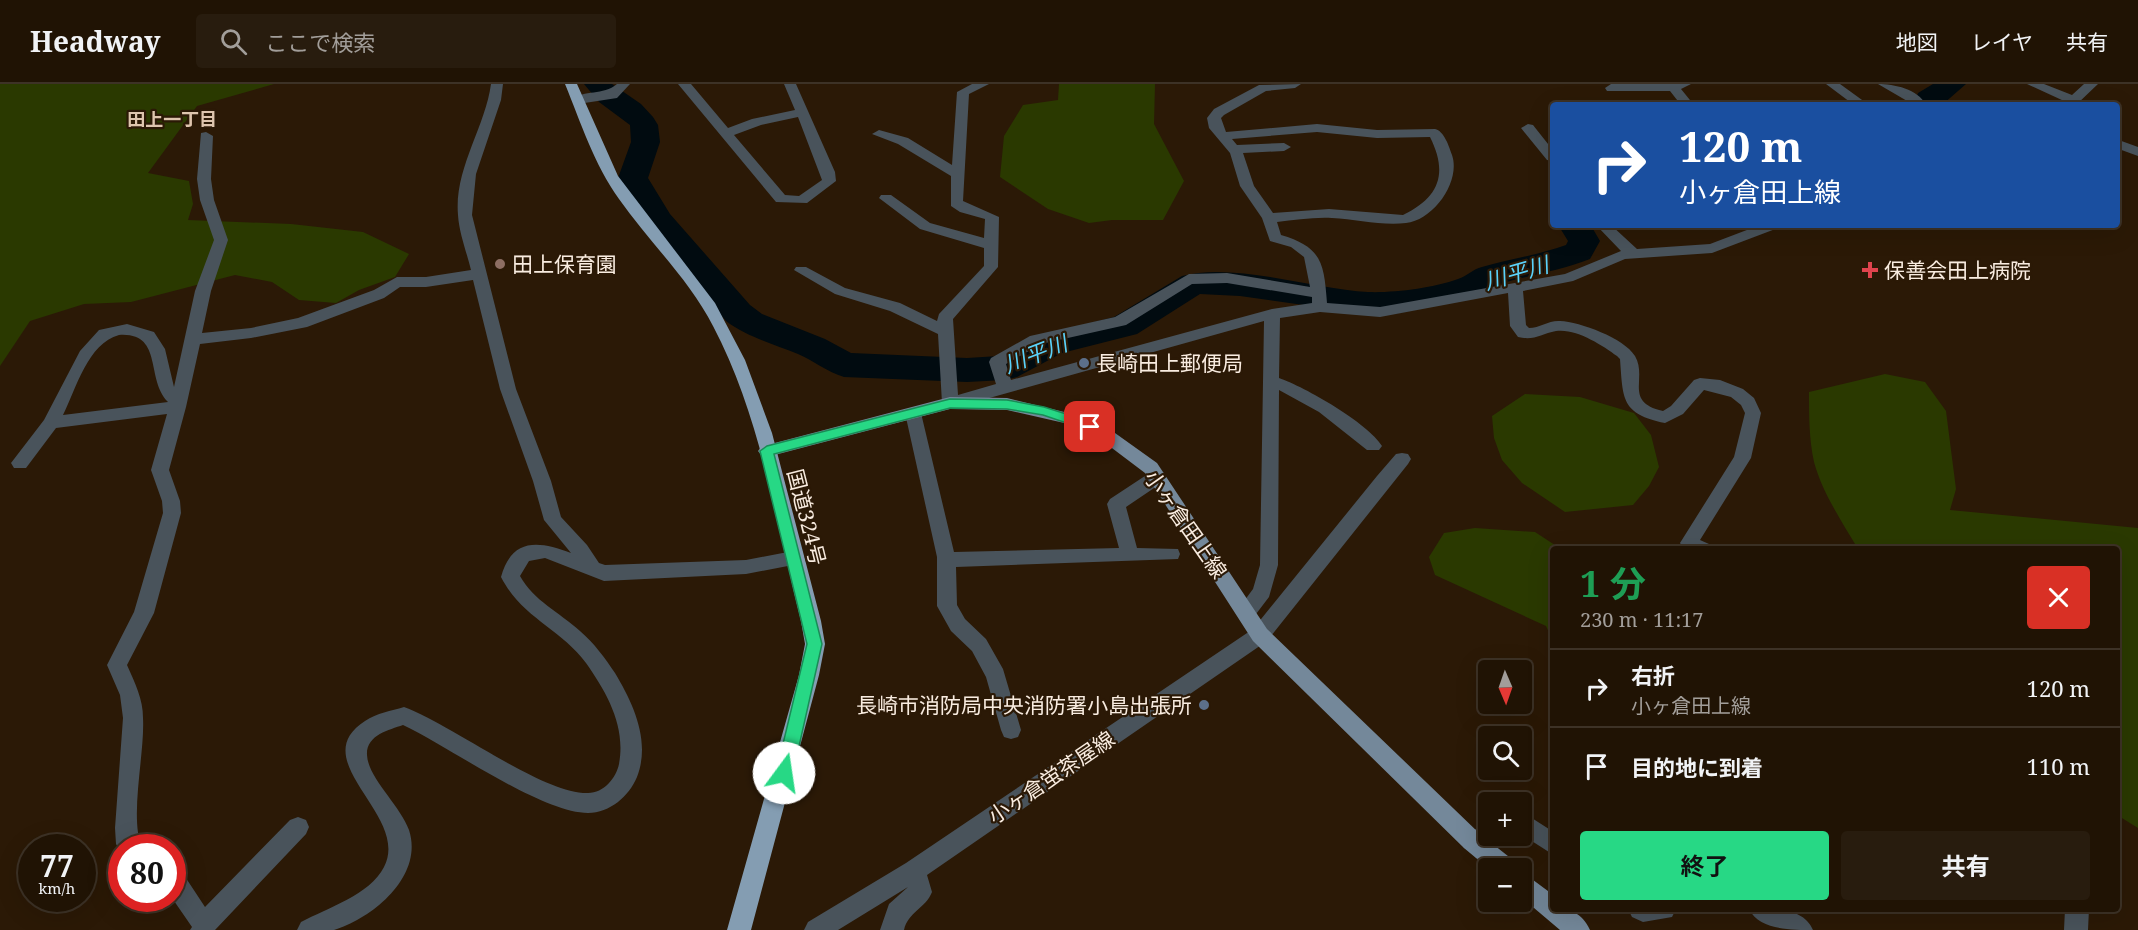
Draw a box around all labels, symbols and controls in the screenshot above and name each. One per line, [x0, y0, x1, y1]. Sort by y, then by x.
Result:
search box [196, 14, 616, 68]
text: Headway [30, 22, 160, 60]
icon: search [217, 25, 250, 58]
text: ここで検索 [265, 27, 375, 57]
text: 地図 [1896, 28, 1938, 56]
text: レイヤ [1971, 28, 2033, 56]
text: 共有 [2066, 28, 2108, 56]
district label: 田上一丁目 [127, 107, 217, 131]
text: 120 m [1679, 117, 1803, 174]
icon: right [1580, 126, 1658, 204]
text: 小ヶ倉田上線 [1679, 173, 1841, 210]
water label: 川平川 [1480, 248, 1554, 296]
place label: 田上保育園 [512, 250, 617, 278]
place label: 保善会田上病院 [1884, 256, 2031, 284]
marker: 田上保育園 [493, 257, 507, 271]
marker: 保善会田上病院 [1861, 261, 1879, 279]
water label: 川平川 [999, 326, 1073, 379]
place label: 長崎田上郵便局 [1096, 349, 1243, 377]
marker: 長崎田上郵便局 [1077, 356, 1091, 370]
pin [1064, 401, 1115, 452]
icon: arrive [1073, 410, 1106, 443]
street label: 小ヶ倉田上線 [1138, 464, 1234, 584]
street label: 国道324号 [782, 466, 832, 568]
text: 1 分 [1580, 559, 1646, 608]
button: close [2027, 566, 2090, 629]
text: 230 m · 11:17 [1580, 606, 1703, 633]
north arrow [1478, 660, 1532, 714]
map controls [1478, 660, 1532, 912]
text: 右折 [1631, 660, 1675, 690]
icon: right [1580, 672, 1613, 705]
text: 120 m [2027, 673, 2090, 703]
place label: 長崎市消防局中央消防署小島出張所 [856, 691, 1192, 719]
text: 小ヶ倉田上線 [1631, 692, 1751, 719]
marker: 長崎市消防局中央消防署小島出張所 [1197, 698, 1211, 712]
street label: 小ヶ倉蛍茶屋線 [982, 724, 1120, 830]
button: search [1478, 726, 1532, 780]
position arrow [752, 741, 816, 805]
icon: arrive [1580, 750, 1613, 783]
text: 110 m [2027, 751, 2090, 781]
text: 目的地に到着 [1631, 752, 1763, 782]
button: + [1478, 792, 1532, 846]
button: 終了 [1580, 831, 1829, 900]
button: 共有 [1841, 831, 2090, 900]
speed limit sign: 80 [108, 834, 186, 912]
text: 77 [40, 845, 74, 886]
button: − [1478, 858, 1532, 912]
text: km/h [39, 878, 75, 898]

